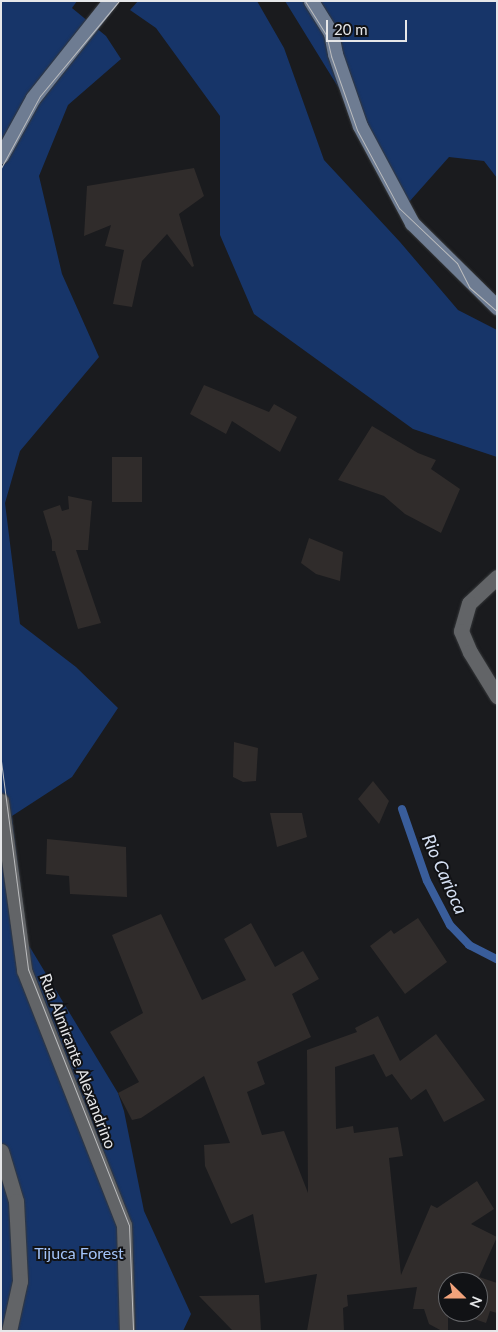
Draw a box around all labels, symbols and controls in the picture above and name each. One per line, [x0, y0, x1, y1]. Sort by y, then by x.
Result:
scale bar [328, 10, 409, 42]
text: 20 m [334, 20, 368, 38]
water label: Rio Carioca [418, 831, 472, 917]
street label: Rua Almirante Alexandrino [35, 970, 121, 1152]
park label: Tijuca Forest [34, 1243, 124, 1263]
north arrow [438, 1272, 488, 1322]
text: N [467, 1294, 486, 1311]

